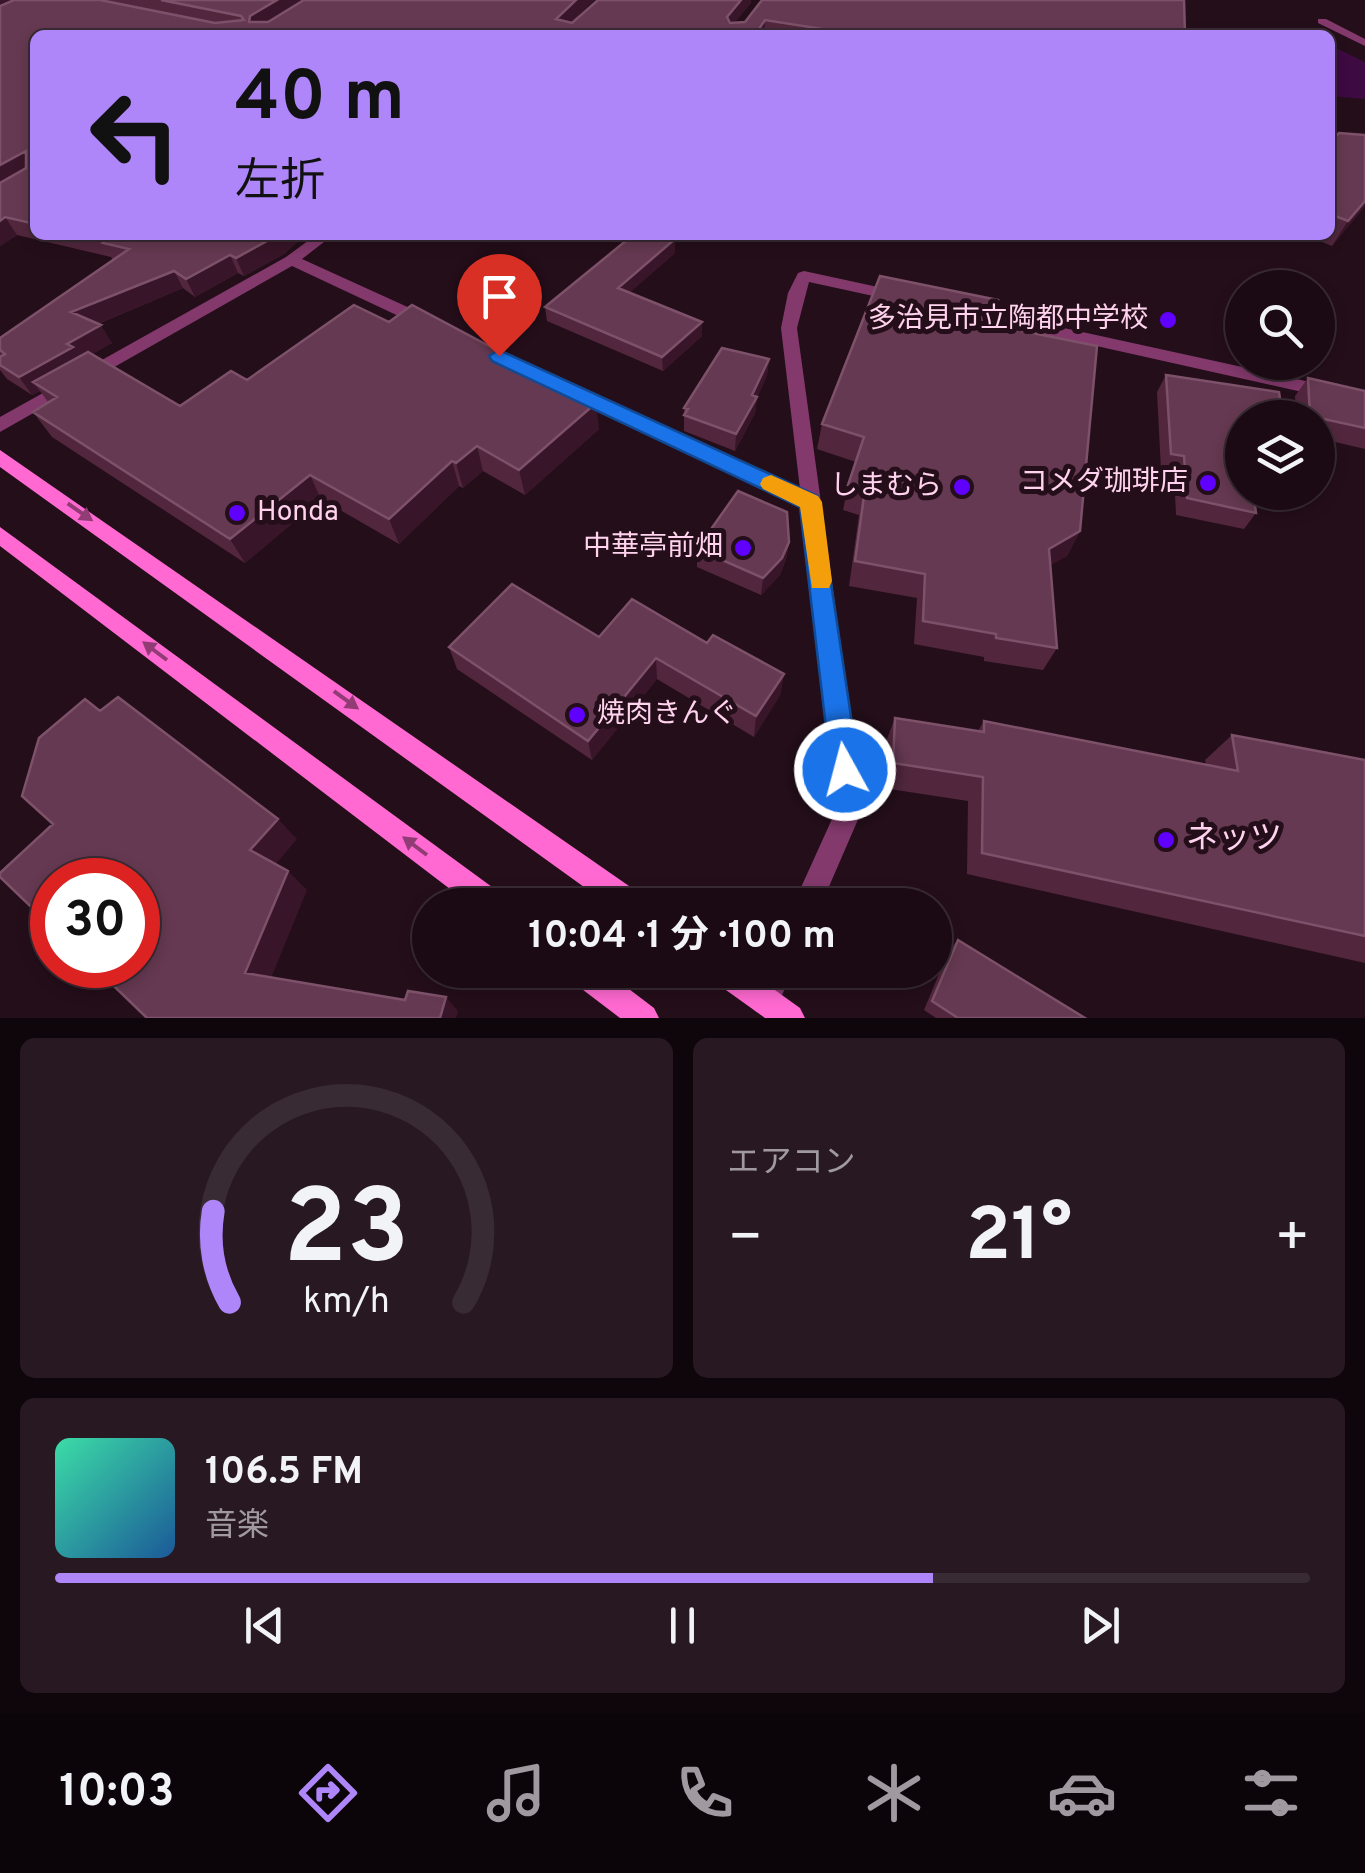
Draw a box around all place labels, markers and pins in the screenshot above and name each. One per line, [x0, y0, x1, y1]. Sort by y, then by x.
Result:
pin [457, 254, 542, 357]
place label: 多治見市立陶都中学校 [868, 302, 1148, 338]
marker: 多治見市立陶都中学校 [1157, 309, 1179, 331]
place label: コメダ珈琲店 [1020, 465, 1188, 501]
place label: しまむら [830, 469, 942, 505]
marker: コメダ珈琲店 [1197, 472, 1219, 494]
marker: しまむら [951, 476, 973, 498]
place label: Honda [257, 495, 339, 531]
marker: Honda [226, 502, 248, 524]
place label: 中華亭前畑 [583, 530, 723, 566]
marker: 中華亭前畑 [732, 537, 754, 559]
place label: 焼肉きんぐ [597, 697, 737, 733]
marker: 焼肉きんぐ [566, 704, 588, 726]
place label: ネッツ [1186, 820, 1282, 860]
marker: ネッツ [1155, 829, 1177, 851]

